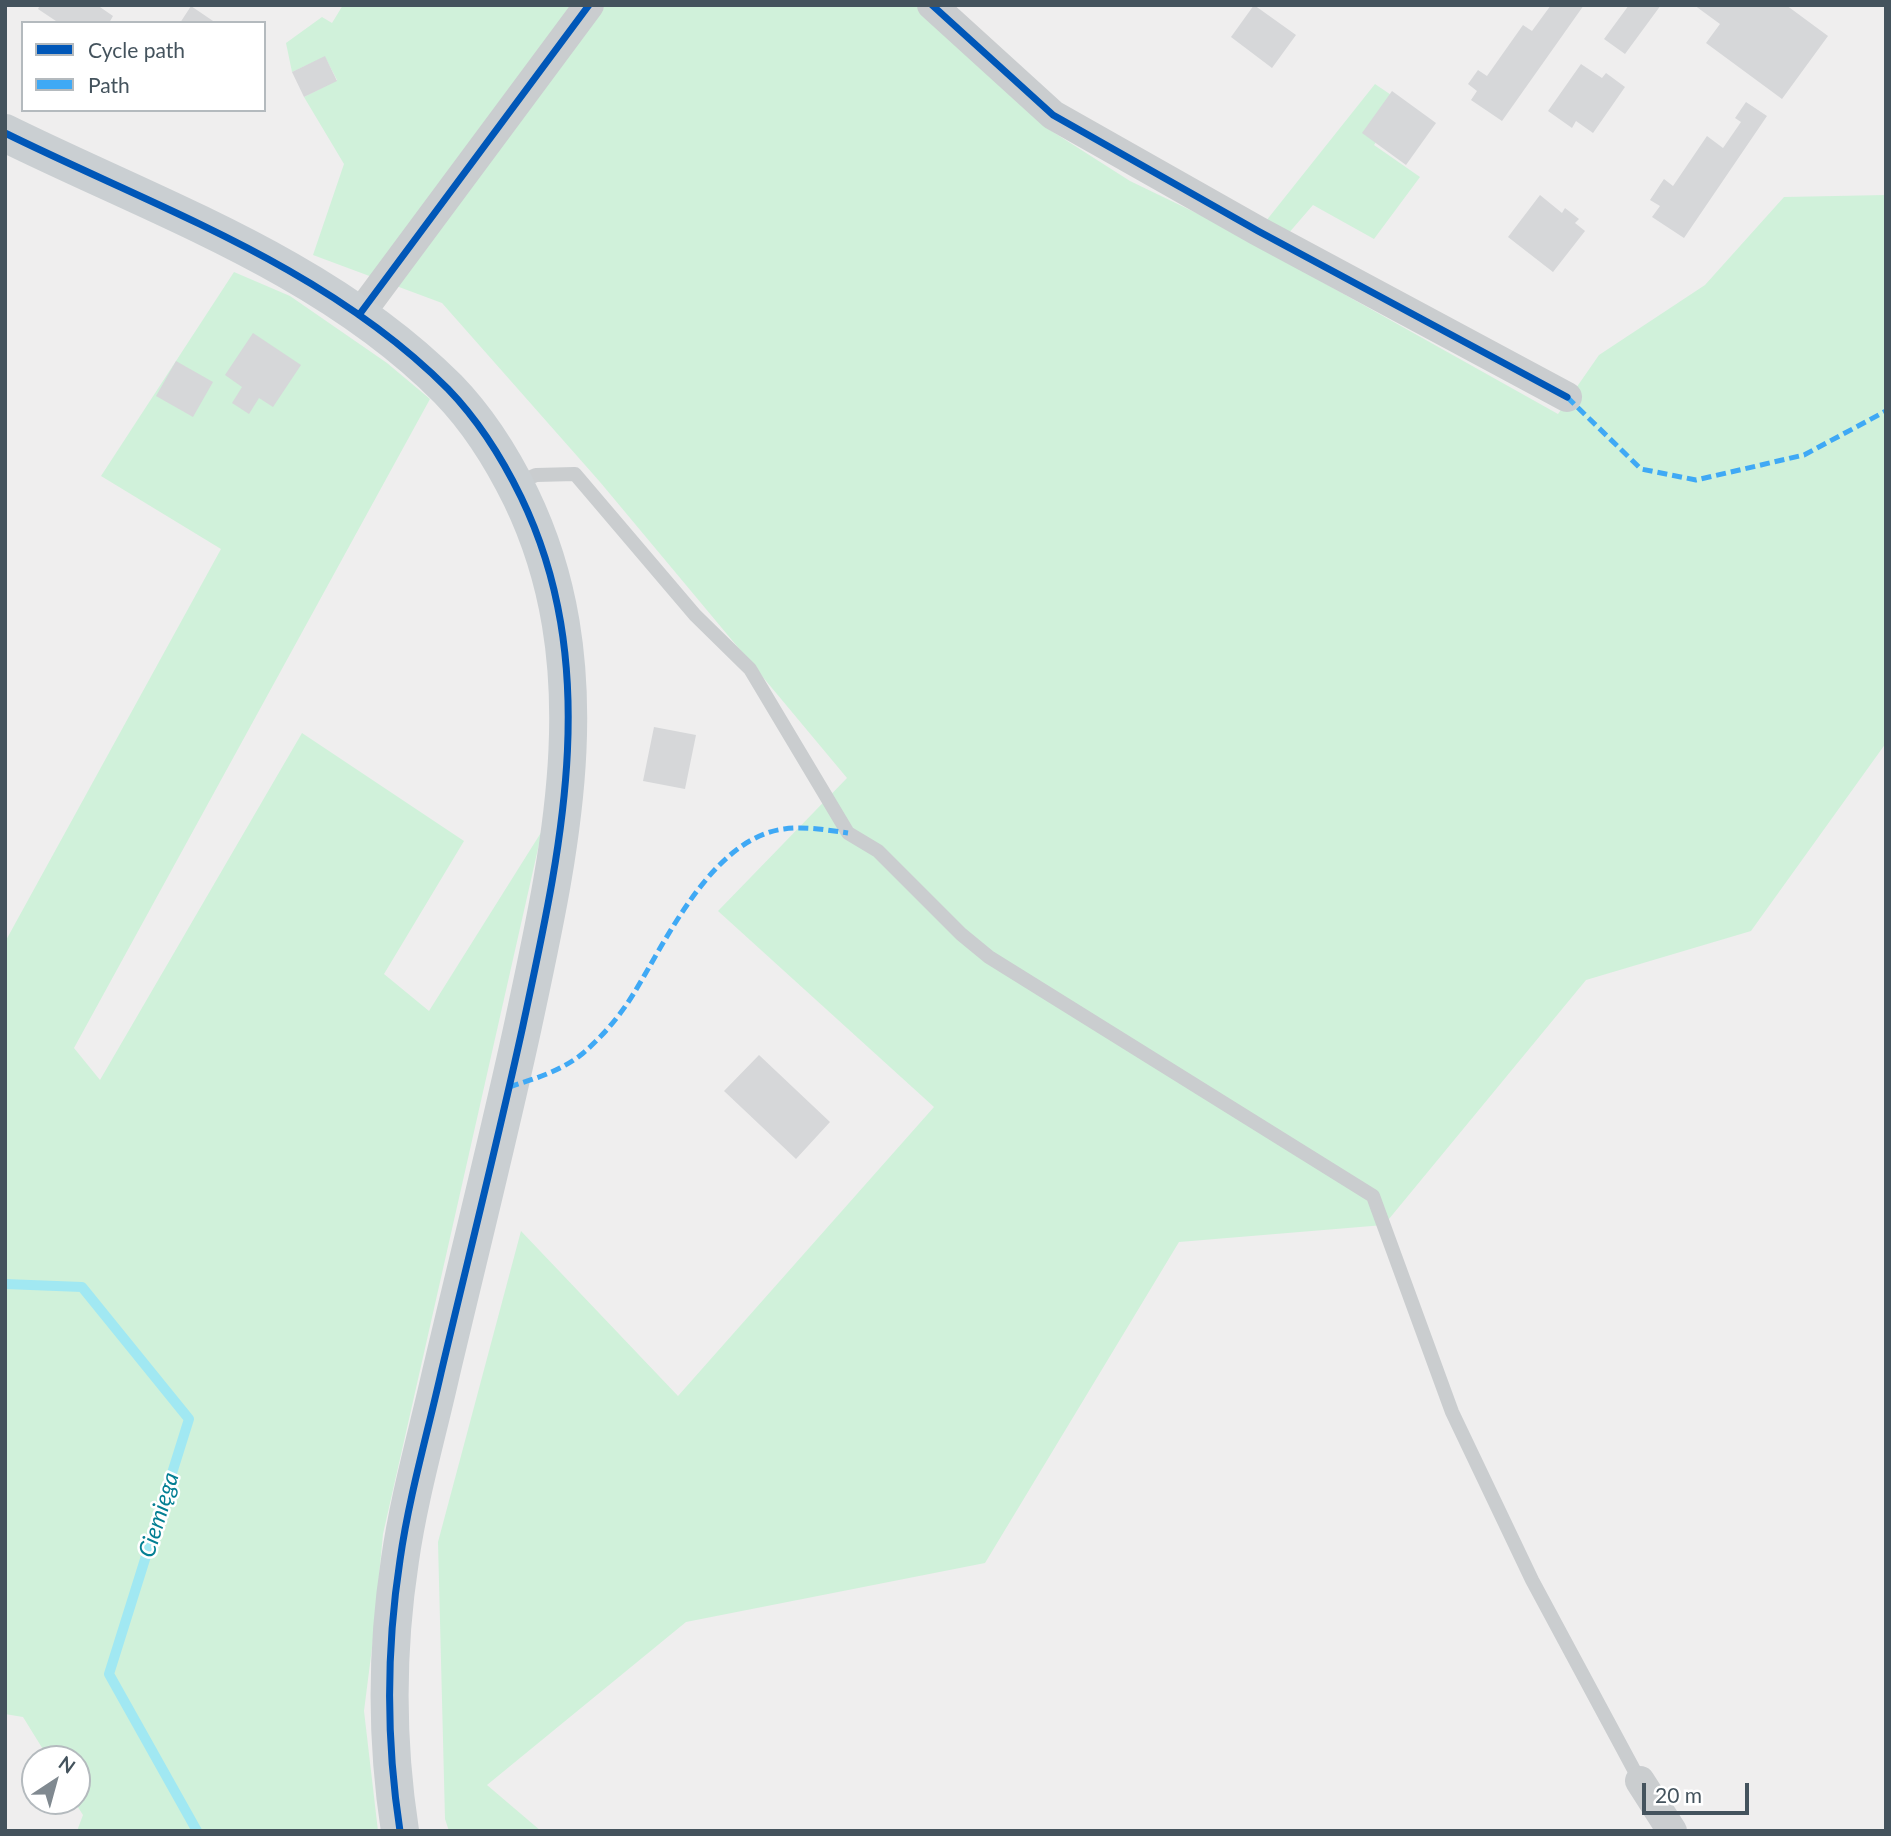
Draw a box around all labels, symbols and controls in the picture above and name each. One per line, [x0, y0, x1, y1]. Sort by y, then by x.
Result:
legend [21, 21, 266, 112]
text: Cycle path [88, 37, 185, 62]
text: Path [88, 72, 130, 97]
water label: Ciemięga [133, 1469, 185, 1561]
north arrow [21, 1745, 91, 1815]
text: N [55, 1751, 80, 1778]
scale bar [1646, 1770, 1753, 1814]
text: 20 m [1655, 1782, 1702, 1807]

